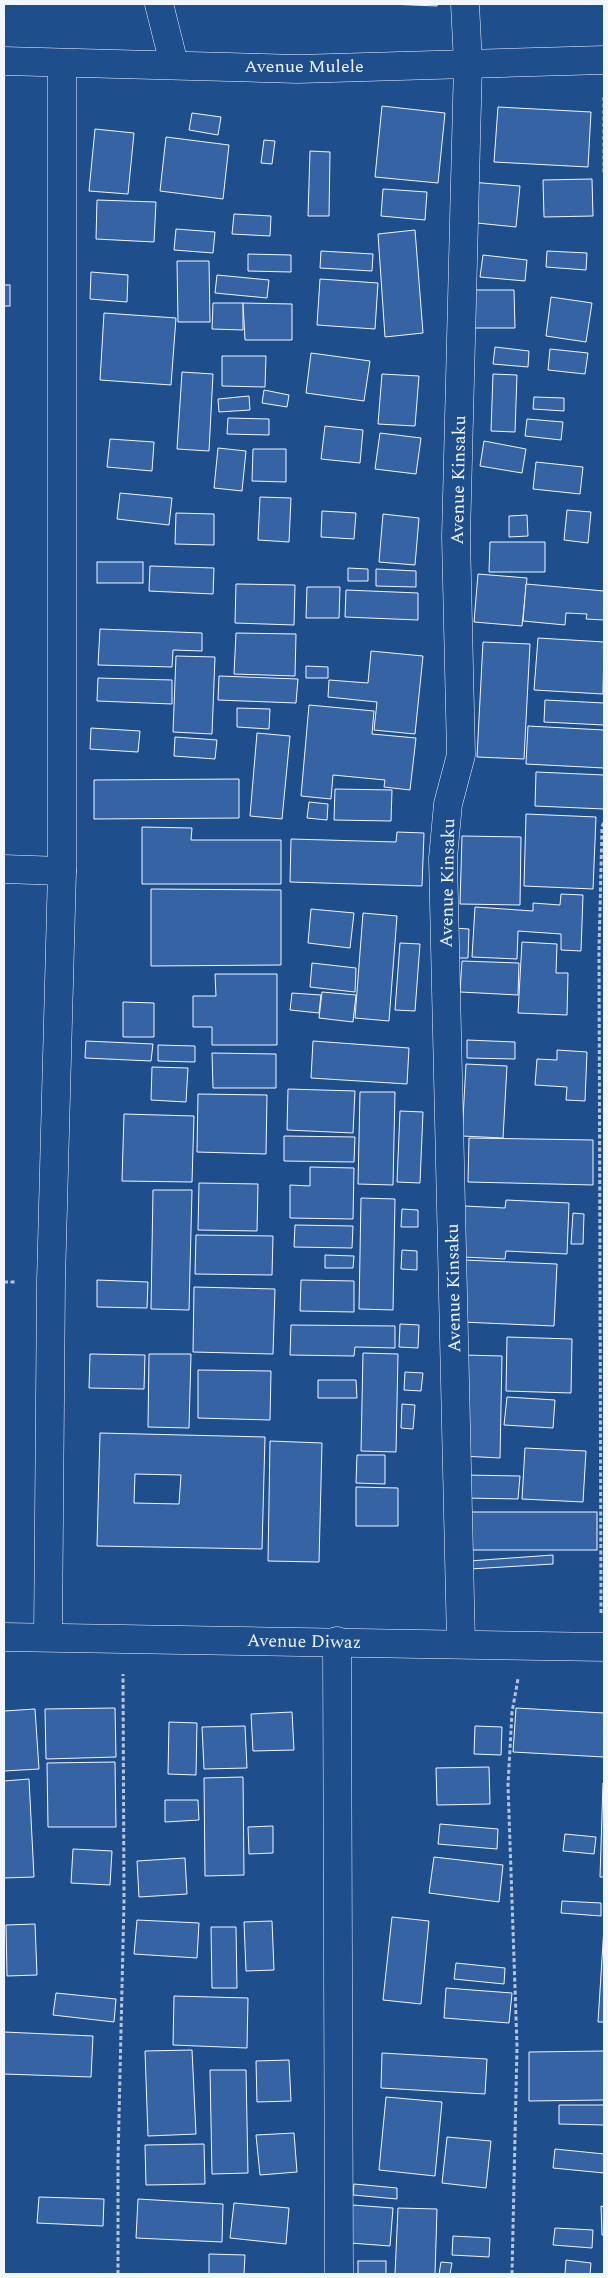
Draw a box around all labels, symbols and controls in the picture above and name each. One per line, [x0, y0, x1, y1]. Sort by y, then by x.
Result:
street label: Avenue Mulele [244, 53, 364, 80]
street label: Avenue Kinsaku [444, 415, 473, 545]
street label: Avenue Kinsaku [433, 818, 462, 948]
street label: Avenue Kinsaku [439, 1223, 468, 1353]
street label: Avenue Diwaz [247, 1627, 361, 1656]

